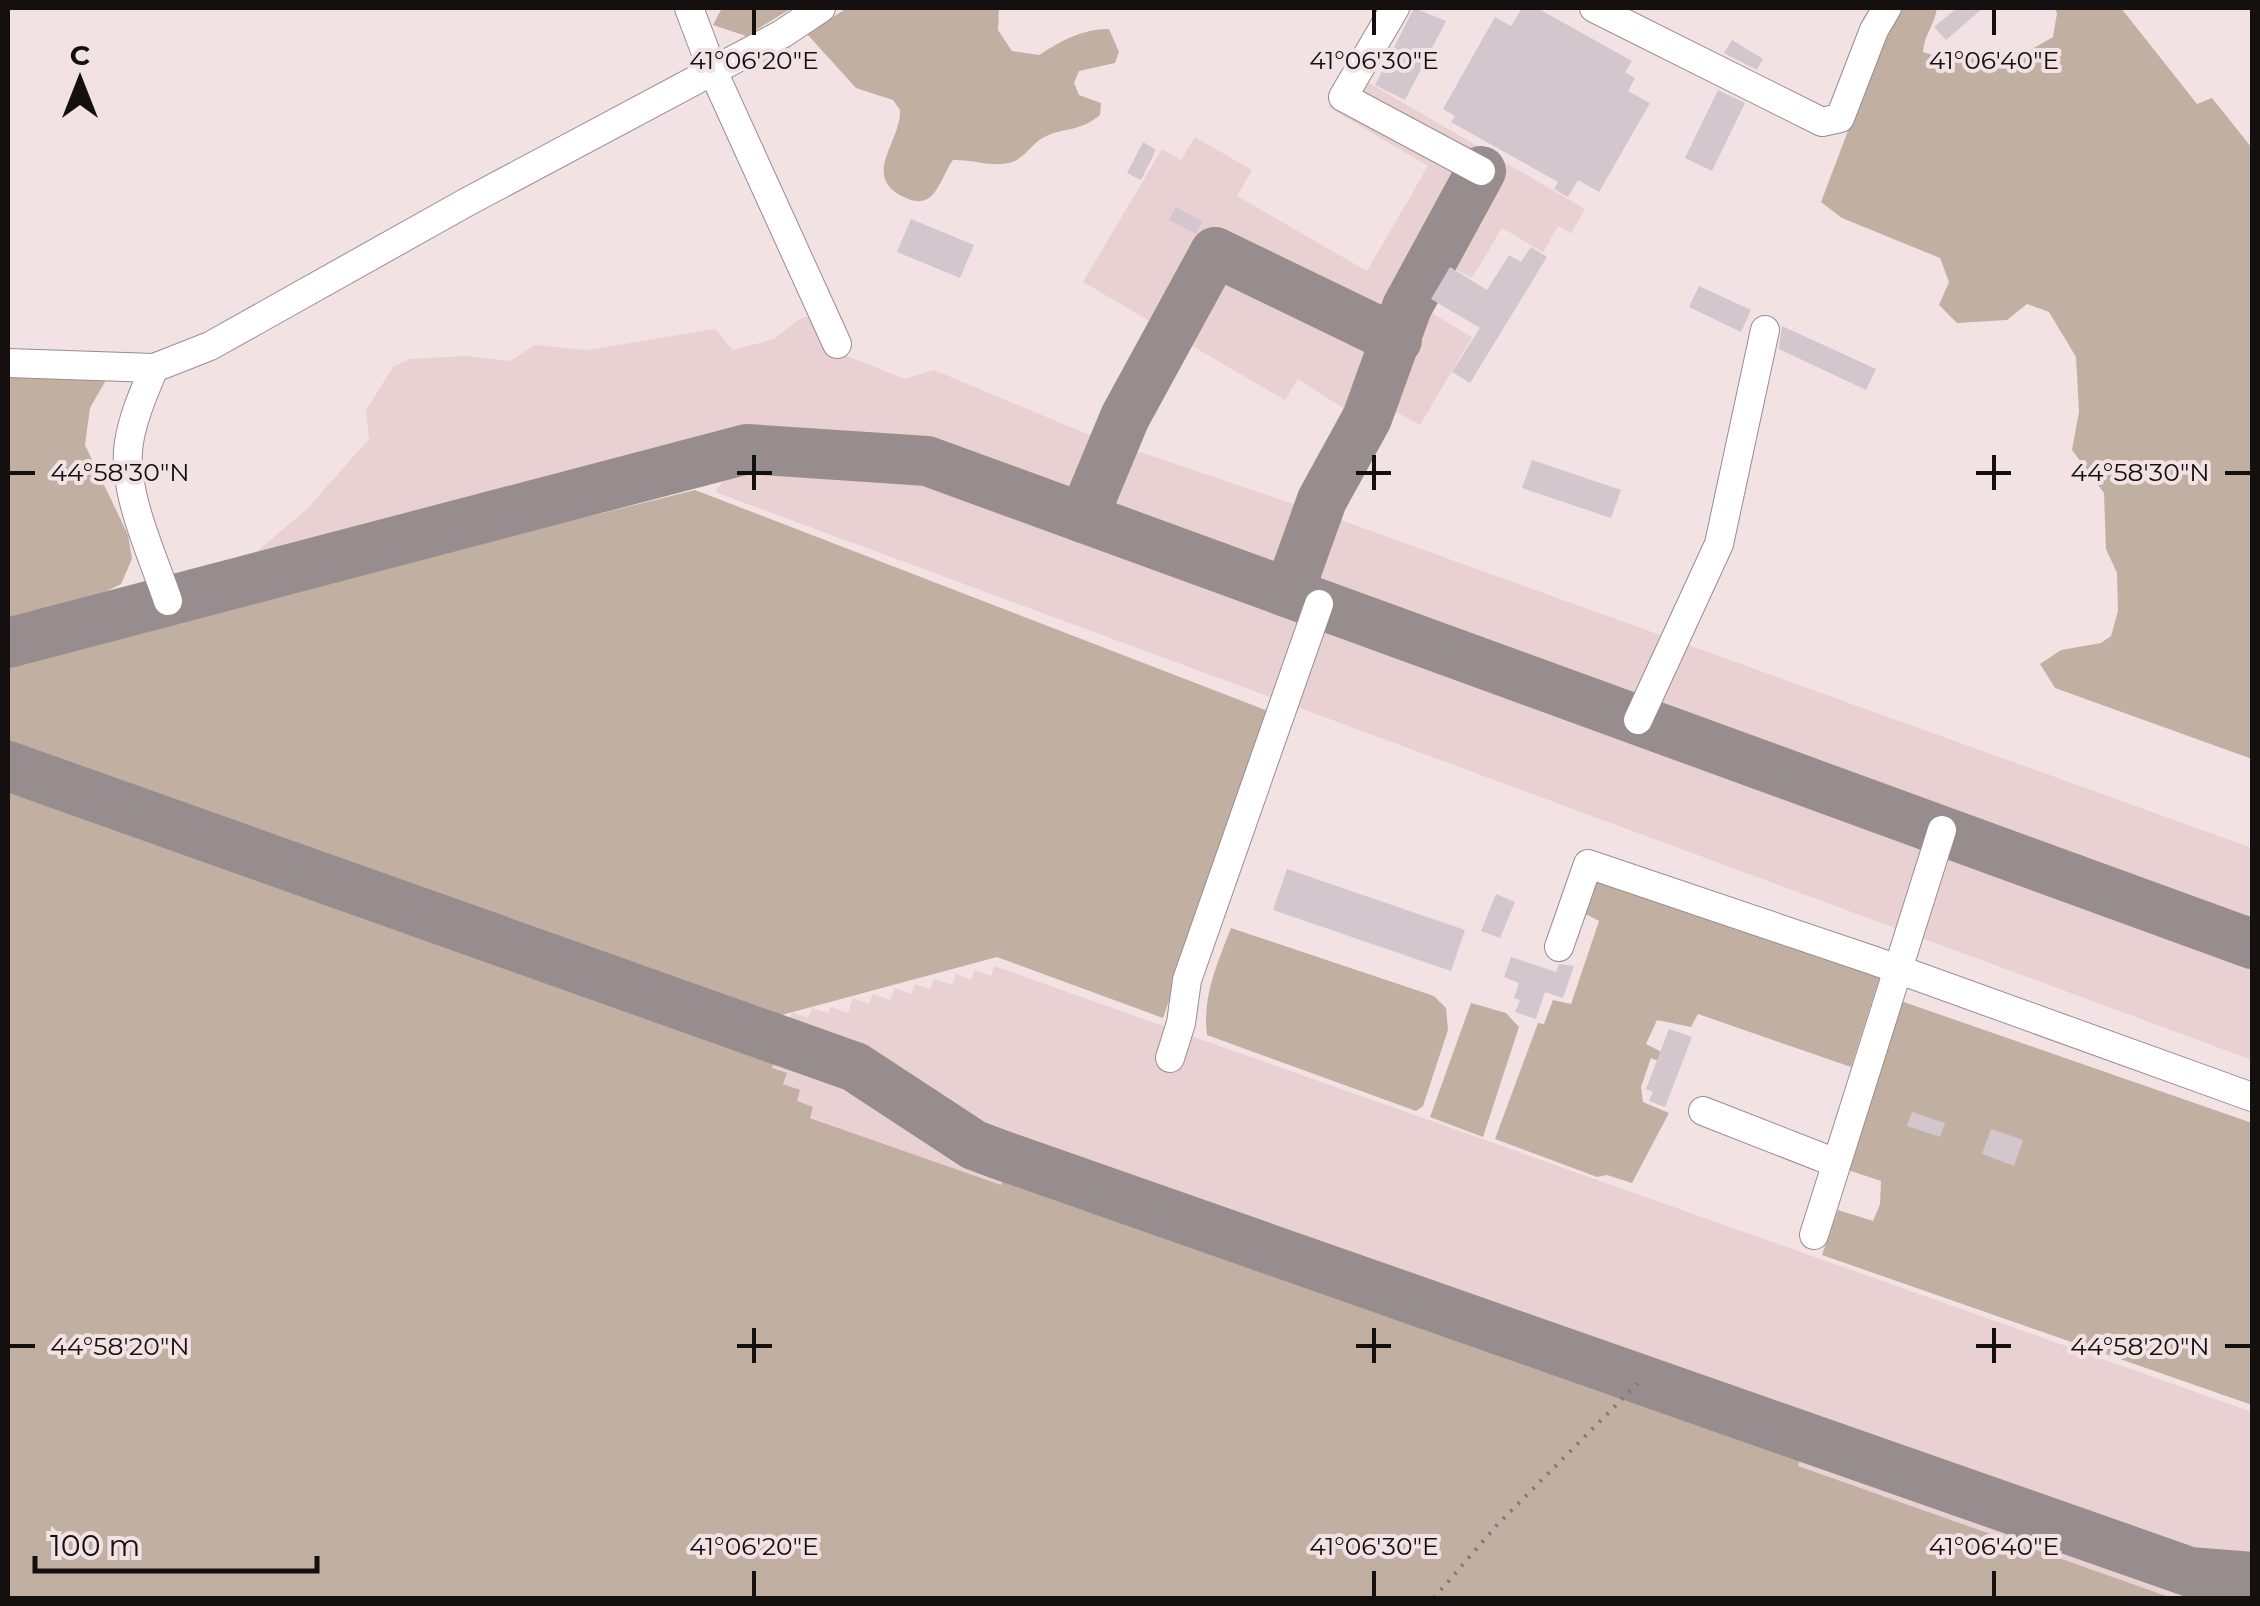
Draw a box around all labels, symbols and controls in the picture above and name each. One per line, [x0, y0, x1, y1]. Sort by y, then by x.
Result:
north arrow [30, 30, 130, 130]
text: С [70, 38, 90, 72]
text: 41°06'20"E [689, 45, 819, 75]
text: 41°06'30"E [1309, 45, 1439, 75]
text: 41°06'40"E [1929, 45, 2059, 75]
text: 44°58'30"N [50, 457, 190, 487]
text: 44°58'30"N [2070, 457, 2210, 487]
text: 44°58'20"N [50, 1331, 190, 1361]
text: 44°58'20"N [2070, 1331, 2210, 1361]
scale bar [35, 1511, 318, 1573]
text: 100 m [50, 1527, 140, 1564]
text: 41°06'20"E [689, 1531, 819, 1561]
text: 41°06'30"E [1309, 1531, 1439, 1561]
text: 41°06'40"E [1929, 1531, 2059, 1561]

